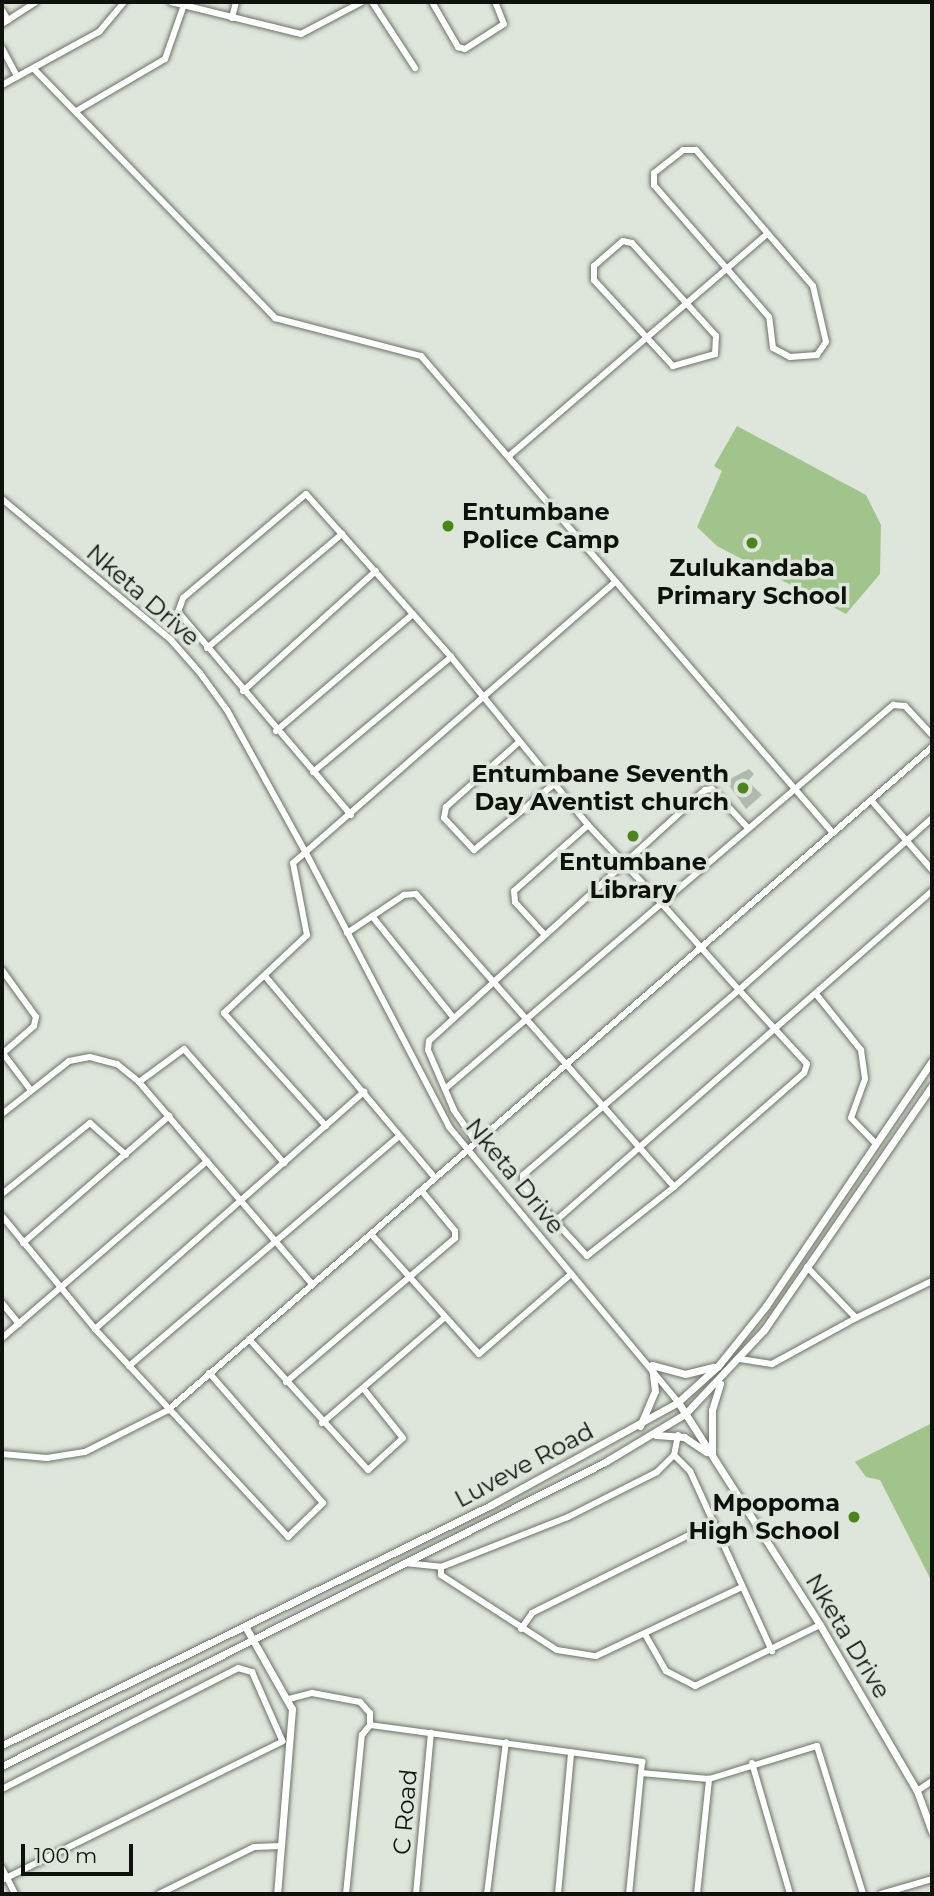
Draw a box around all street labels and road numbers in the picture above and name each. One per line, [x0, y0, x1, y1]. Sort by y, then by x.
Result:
street label: Nketa Drive [81, 538, 205, 652]
street label: Nketa Drive [460, 1112, 570, 1240]
street label: Luveve Road [450, 1416, 598, 1514]
street label: Nketa Drive [799, 1568, 897, 1704]
street label: C Road [387, 1768, 423, 1856]

